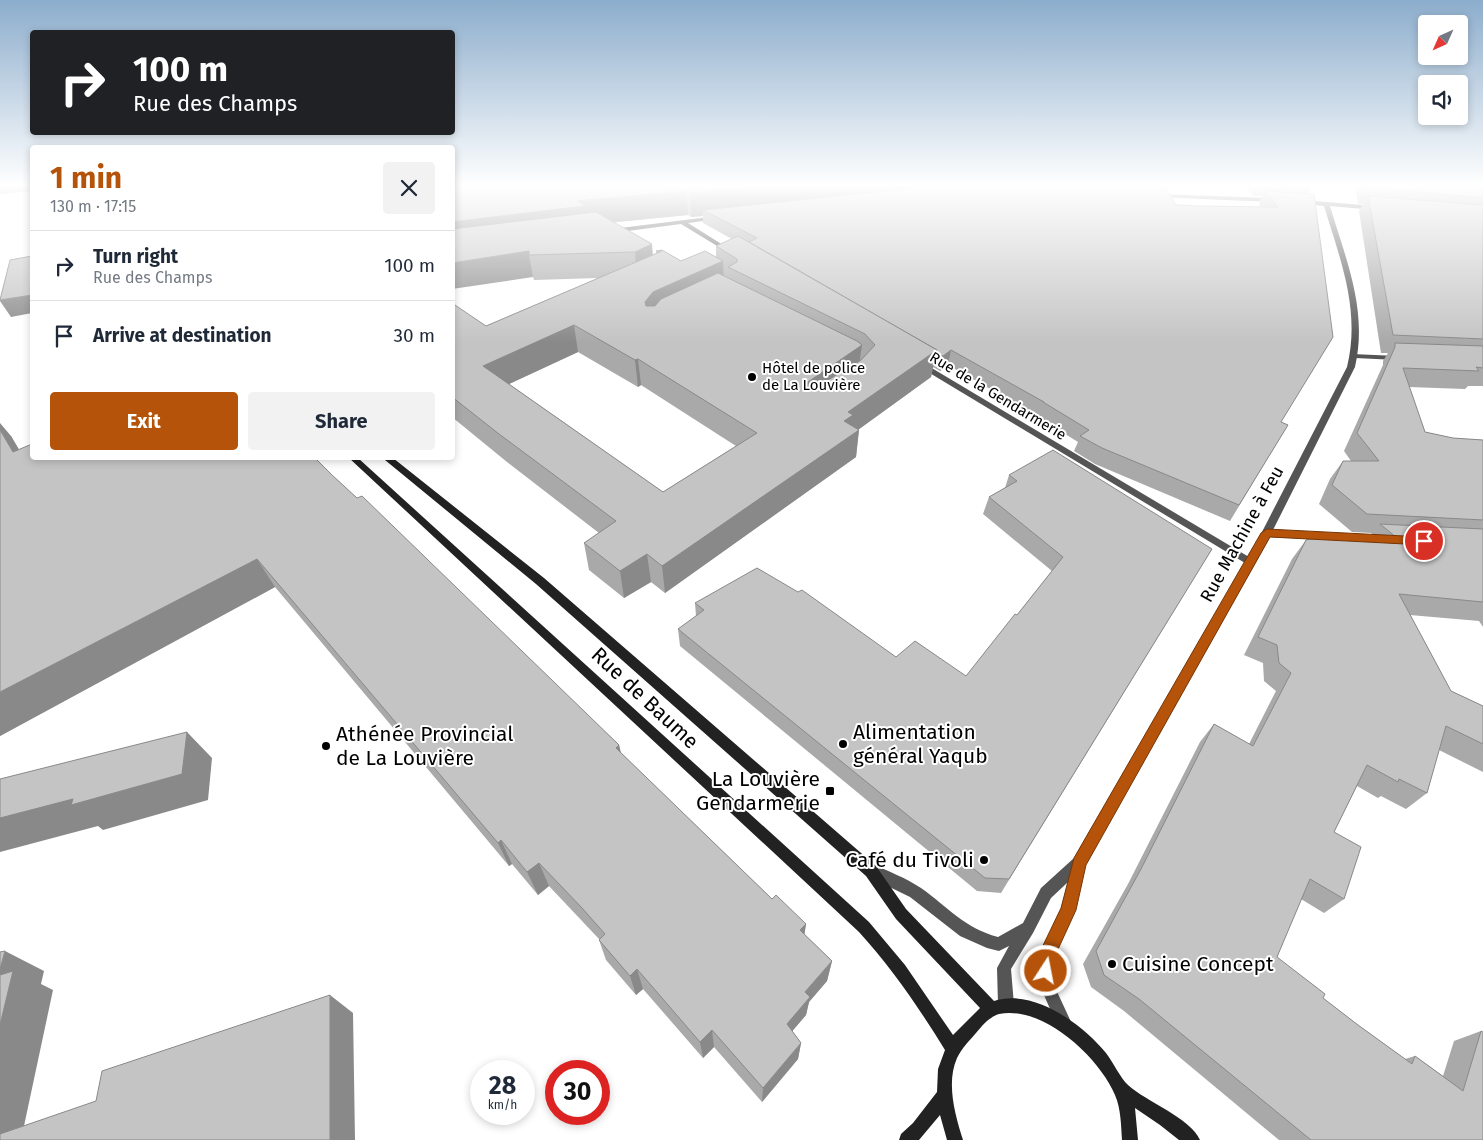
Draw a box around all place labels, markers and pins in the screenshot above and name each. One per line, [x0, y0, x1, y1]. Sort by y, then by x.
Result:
place label: Hôtel de police de La Louvière [762, 359, 865, 394]
marker: Hôtel de police de La Louvière [746, 371, 758, 383]
pin [1403, 520, 1445, 562]
place label: Alimentation général Yaqub [853, 719, 988, 769]
place label: Athénée Provincial de La Louvière [336, 721, 513, 771]
marker: Alimentation général Yaqub [837, 738, 849, 750]
marker: Athénée Provincial de La Louvière [320, 740, 332, 752]
place label: La Louvière Gendarmerie [696, 766, 820, 816]
marker: La Louvière Gendarmerie [824, 785, 836, 797]
place label: Café du Tivoli [845, 847, 974, 873]
marker: Café du Tivoli [978, 854, 990, 866]
place label: Cuisine Concept [1122, 951, 1274, 977]
marker: Cuisine Concept [1106, 958, 1118, 970]

